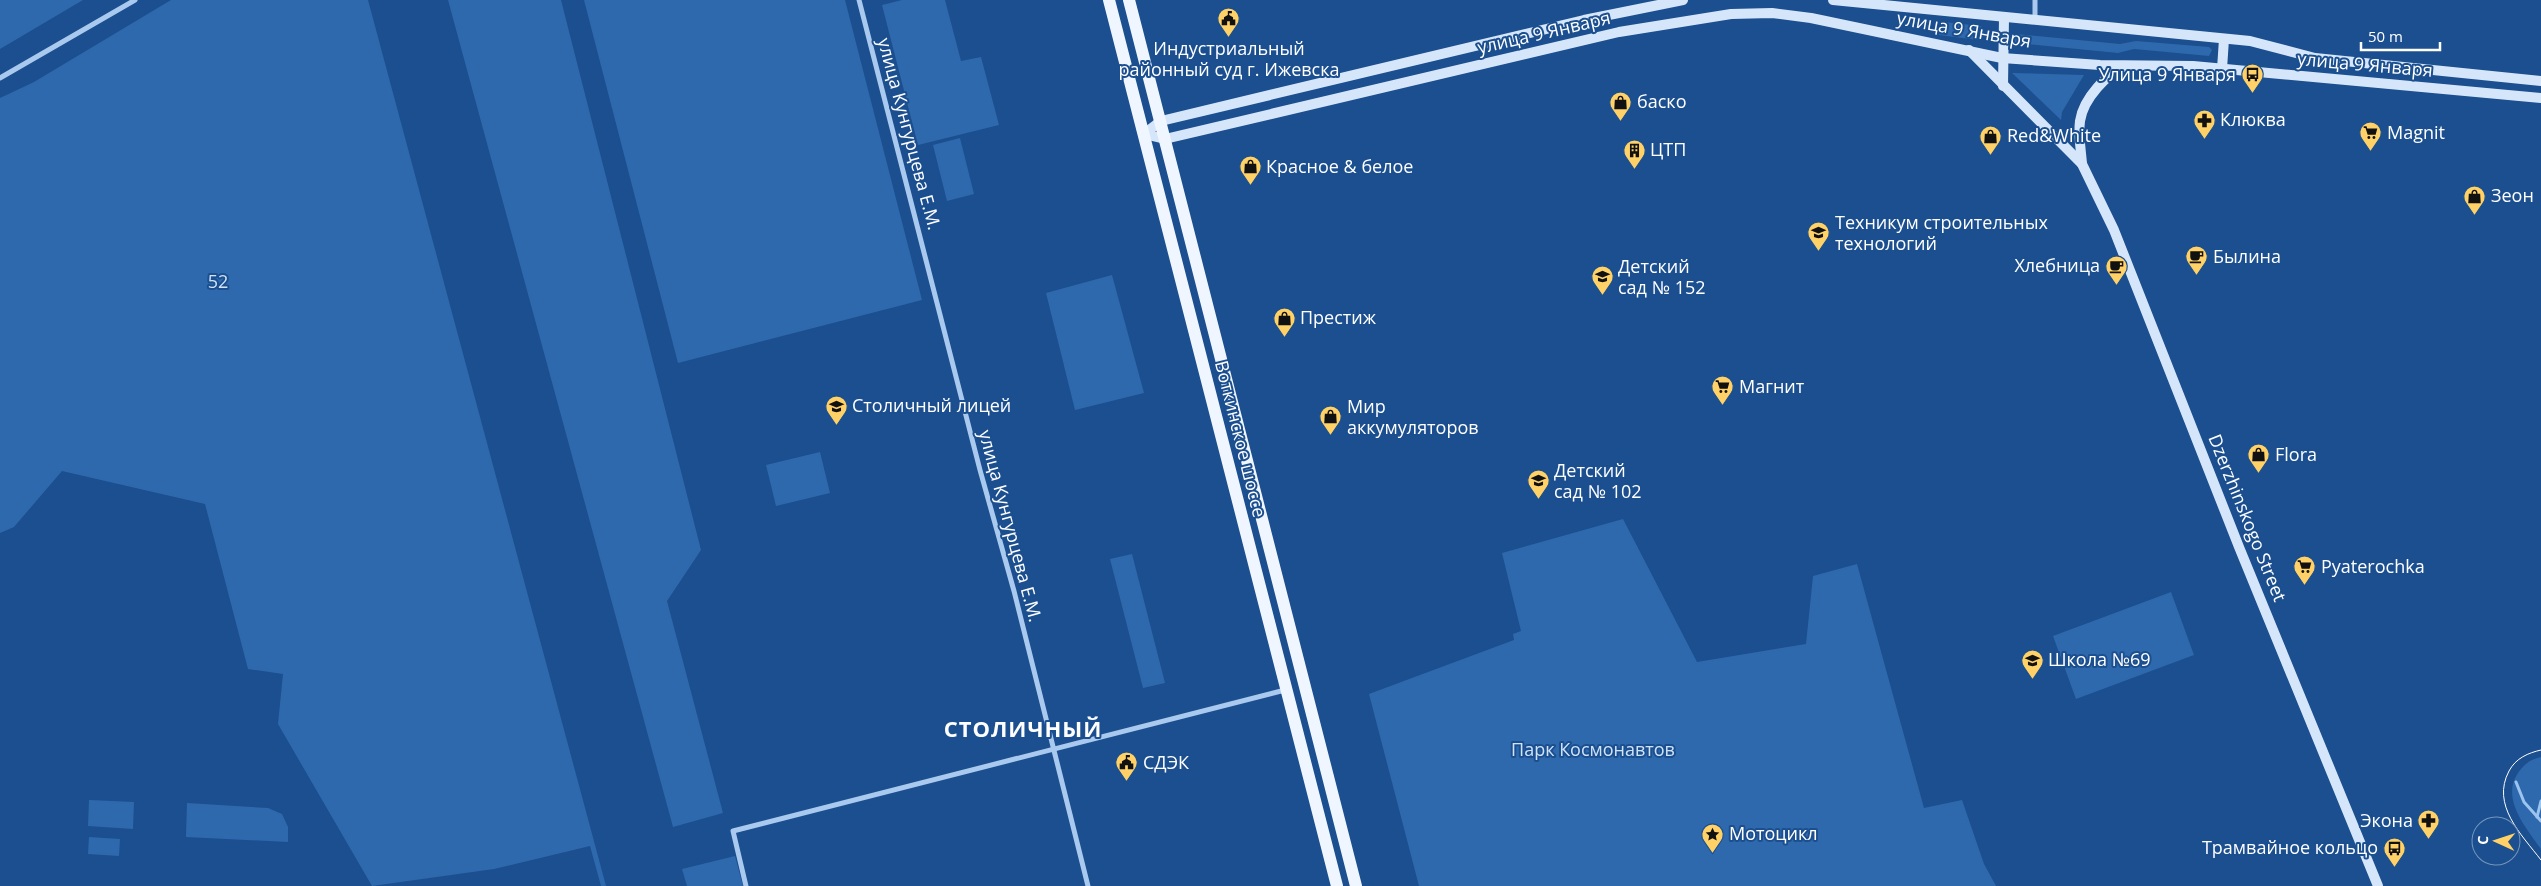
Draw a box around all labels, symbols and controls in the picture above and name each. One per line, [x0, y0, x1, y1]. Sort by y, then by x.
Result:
street label: улица 9 Января [1475, 5, 1613, 59]
street label: улица 9 Января [1895, 5, 2033, 53]
public building icon: Индустриальный районный суд г. Ижевска [1217, 7, 1241, 38]
scale bar [2361, 20, 2440, 52]
text: 50 m [2368, 26, 2403, 46]
street label: улица Кунгурцева Е.М. [873, 35, 947, 232]
place label: Индустриальный районный суд г. Ижевска [1118, 36, 1340, 81]
street label: улица 9 Января [2296, 46, 2434, 82]
place label: Улица 9 Января [2098, 62, 2236, 86]
bus stop icon: Улица 9 Января [2240, 63, 2264, 94]
place label: баско [1637, 89, 1686, 113]
shop icon: баско [1609, 90, 1633, 121]
place label: Клюква [2220, 107, 2286, 131]
pharmacy icon: Клюква [2192, 108, 2216, 139]
place label: Magnit [2387, 120, 2445, 144]
supermarket icon: Magnit [2359, 121, 2383, 152]
place label: Red&White [2007, 123, 2101, 147]
shop icon: Red&White [1979, 124, 2003, 155]
place label: ЦТП [1650, 137, 1686, 161]
building icon: ЦТП [1622, 138, 1646, 169]
place label: Красное & белое [1266, 154, 1413, 178]
shop icon: Красное & белое [1238, 155, 1262, 186]
place label: Зеон [2491, 183, 2534, 207]
shop icon: Зеон [2463, 184, 2487, 215]
place label: Техникум строительных технологий [1835, 210, 2049, 255]
school or university icon: Техникум строительных технологий [1807, 221, 1831, 252]
place label: Былина [2213, 244, 2281, 268]
cafe icon: Былина [2185, 245, 2209, 276]
place label: Хлебница [2014, 253, 2100, 277]
place label: Детский сад № 152 [1618, 254, 1706, 299]
cafe icon: Хлебница [2104, 254, 2128, 285]
school or university icon: Детский сад № 152 [1590, 265, 1614, 296]
park label: 52 [208, 269, 228, 293]
place label: Престиж [1300, 305, 1377, 329]
shop icon: Престиж [1272, 306, 1296, 337]
street label: Воткинское шоссе [1210, 358, 1272, 520]
place label: Магнит [1739, 374, 1805, 398]
supermarket icon: Магнит [1711, 375, 1735, 406]
place label: Столичный лицей [852, 393, 1011, 417]
school or university icon: Столичный лицей [824, 394, 848, 425]
place label: Мир аккумуляторов [1347, 394, 1479, 439]
shop icon: Мир аккумуляторов [1319, 405, 1343, 436]
street label: улица Кунгурцева Е.М. [974, 427, 1048, 624]
street label: Dzerzhinskogo Street [2203, 430, 2292, 605]
place label: Flora [2275, 442, 2317, 466]
shop icon: Flora [2247, 443, 2271, 474]
place label: Детский сад № 102 [1554, 458, 1642, 503]
school or university icon: Детский сад № 102 [1526, 469, 1550, 500]
place label: Pyaterochka [2321, 554, 2425, 578]
supermarket icon: Pyaterochka [2293, 555, 2317, 586]
place label: Школа №69 [2048, 647, 2151, 671]
school or university icon: Школа №69 [2020, 648, 2044, 679]
district label: СТОЛИЧНЫЙ [944, 713, 1102, 743]
park label: Парк Космонавтов [1511, 737, 1675, 761]
place label: СДЭК [1143, 750, 1189, 774]
public building icon: СДЭК [1115, 751, 1139, 782]
place label: Экона [2360, 808, 2413, 832]
pharmacy icon: Экона [2417, 809, 2441, 840]
north arrow [2471, 816, 2521, 866]
place label: Мотоцикл [1729, 821, 1818, 845]
place icon: Мотоцикл [1701, 822, 1725, 853]
place label: Трамвайное кольцо [2202, 835, 2378, 859]
text: С [2473, 835, 2492, 845]
bus stop icon: Трамвайное кольцо [2382, 836, 2406, 867]

